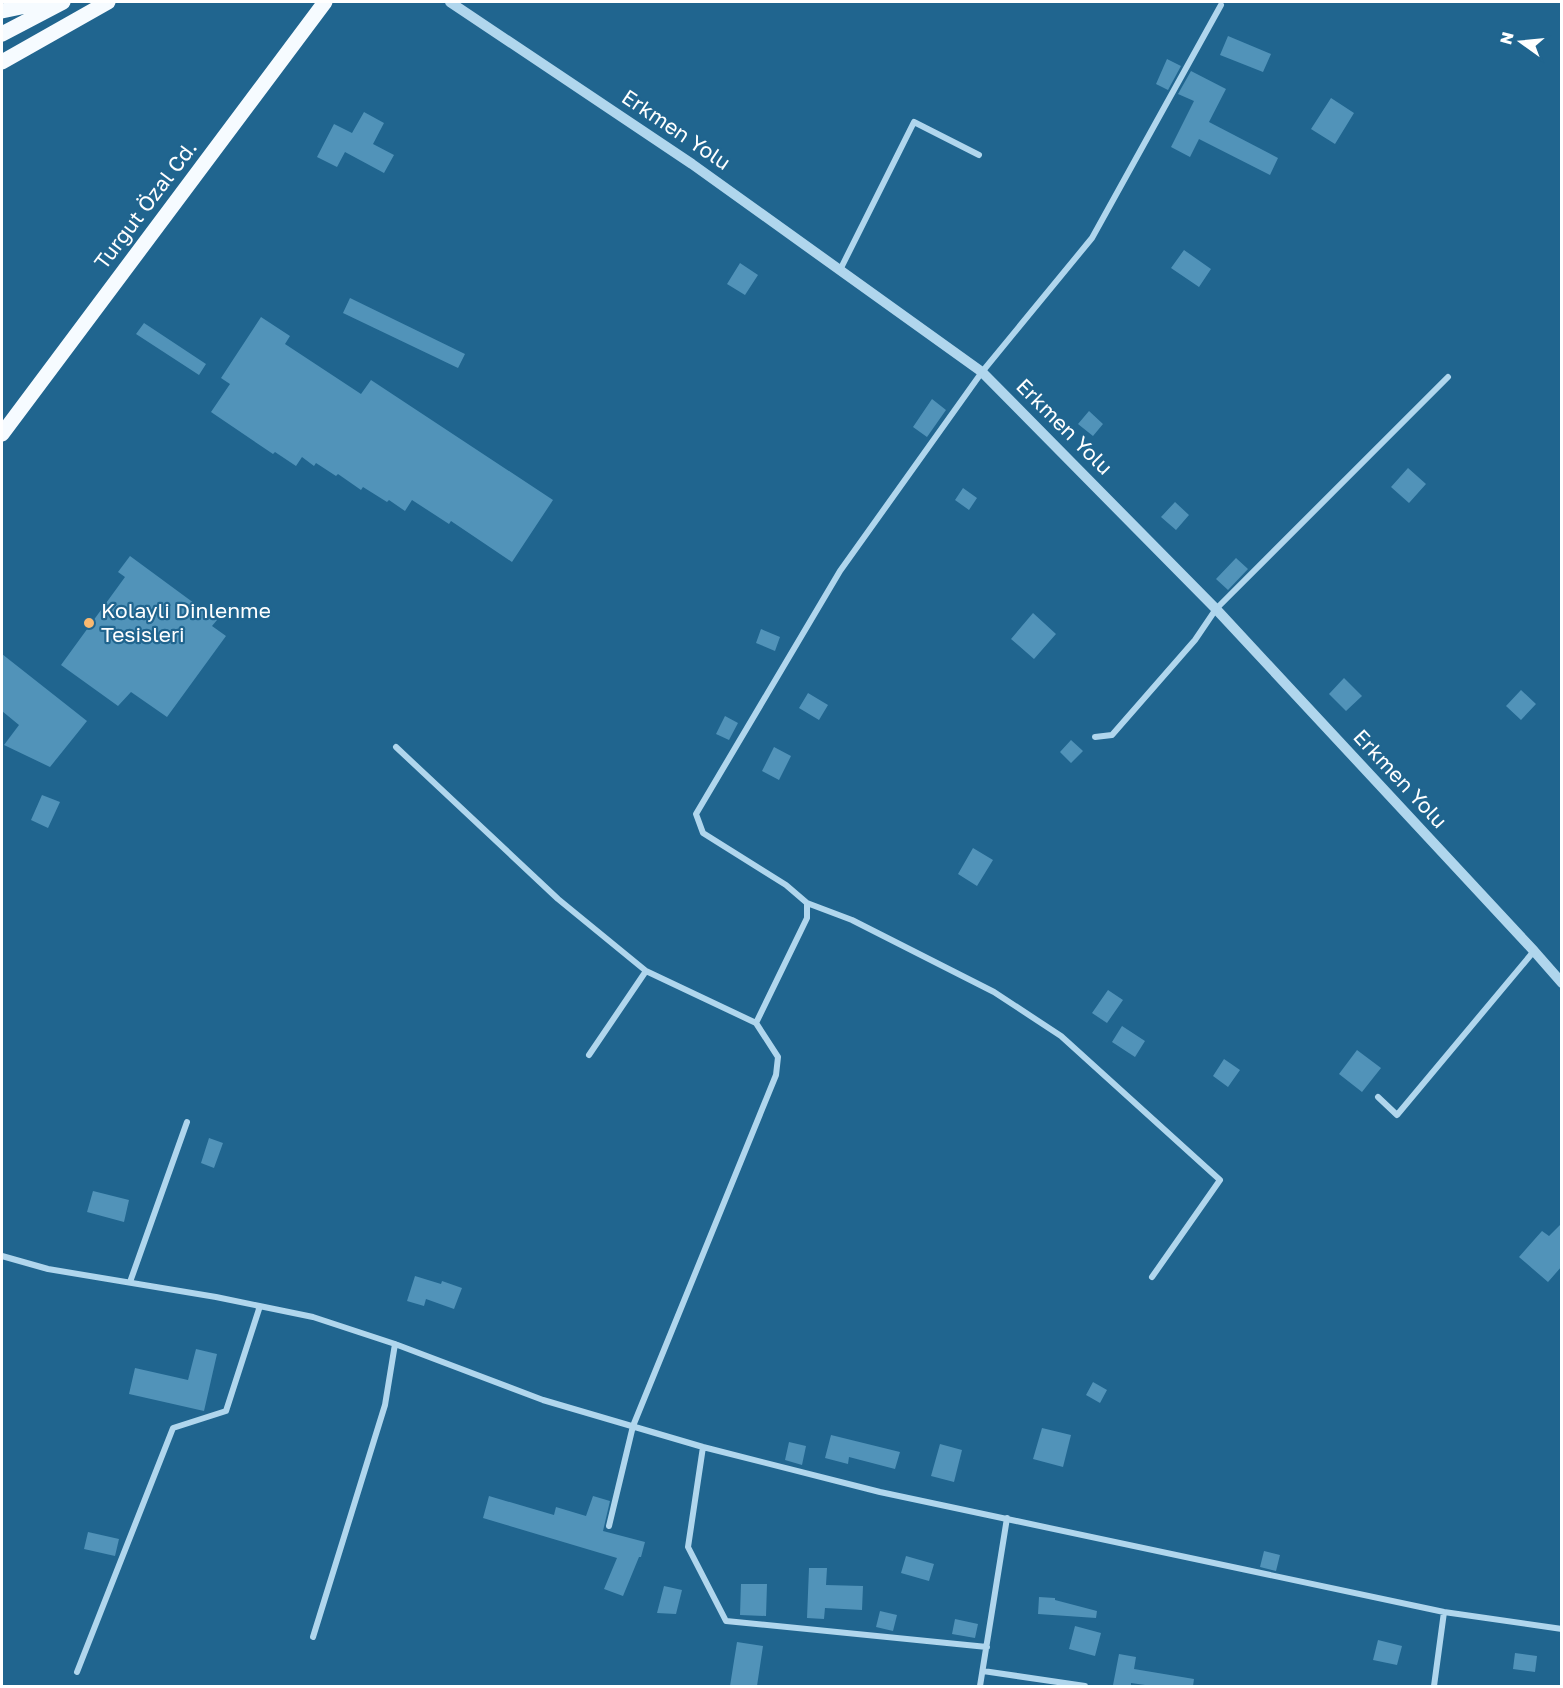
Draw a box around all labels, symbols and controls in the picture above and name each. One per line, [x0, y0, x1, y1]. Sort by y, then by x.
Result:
north arrow [1491, 12, 1551, 72]
text: N [1495, 30, 1518, 47]
street label: Erkmen Yolu [617, 83, 736, 175]
street label: Turgut Özal Cd. [88, 135, 202, 274]
street label: Erkmen Yolu [1011, 373, 1118, 480]
place label: Kolayli Dinlenme Tesisleri [101, 597, 271, 647]
marker: Kolayli Dinlenme Tesisleri [82, 616, 96, 630]
street label: Erkmen Yolu [1348, 724, 1453, 833]

